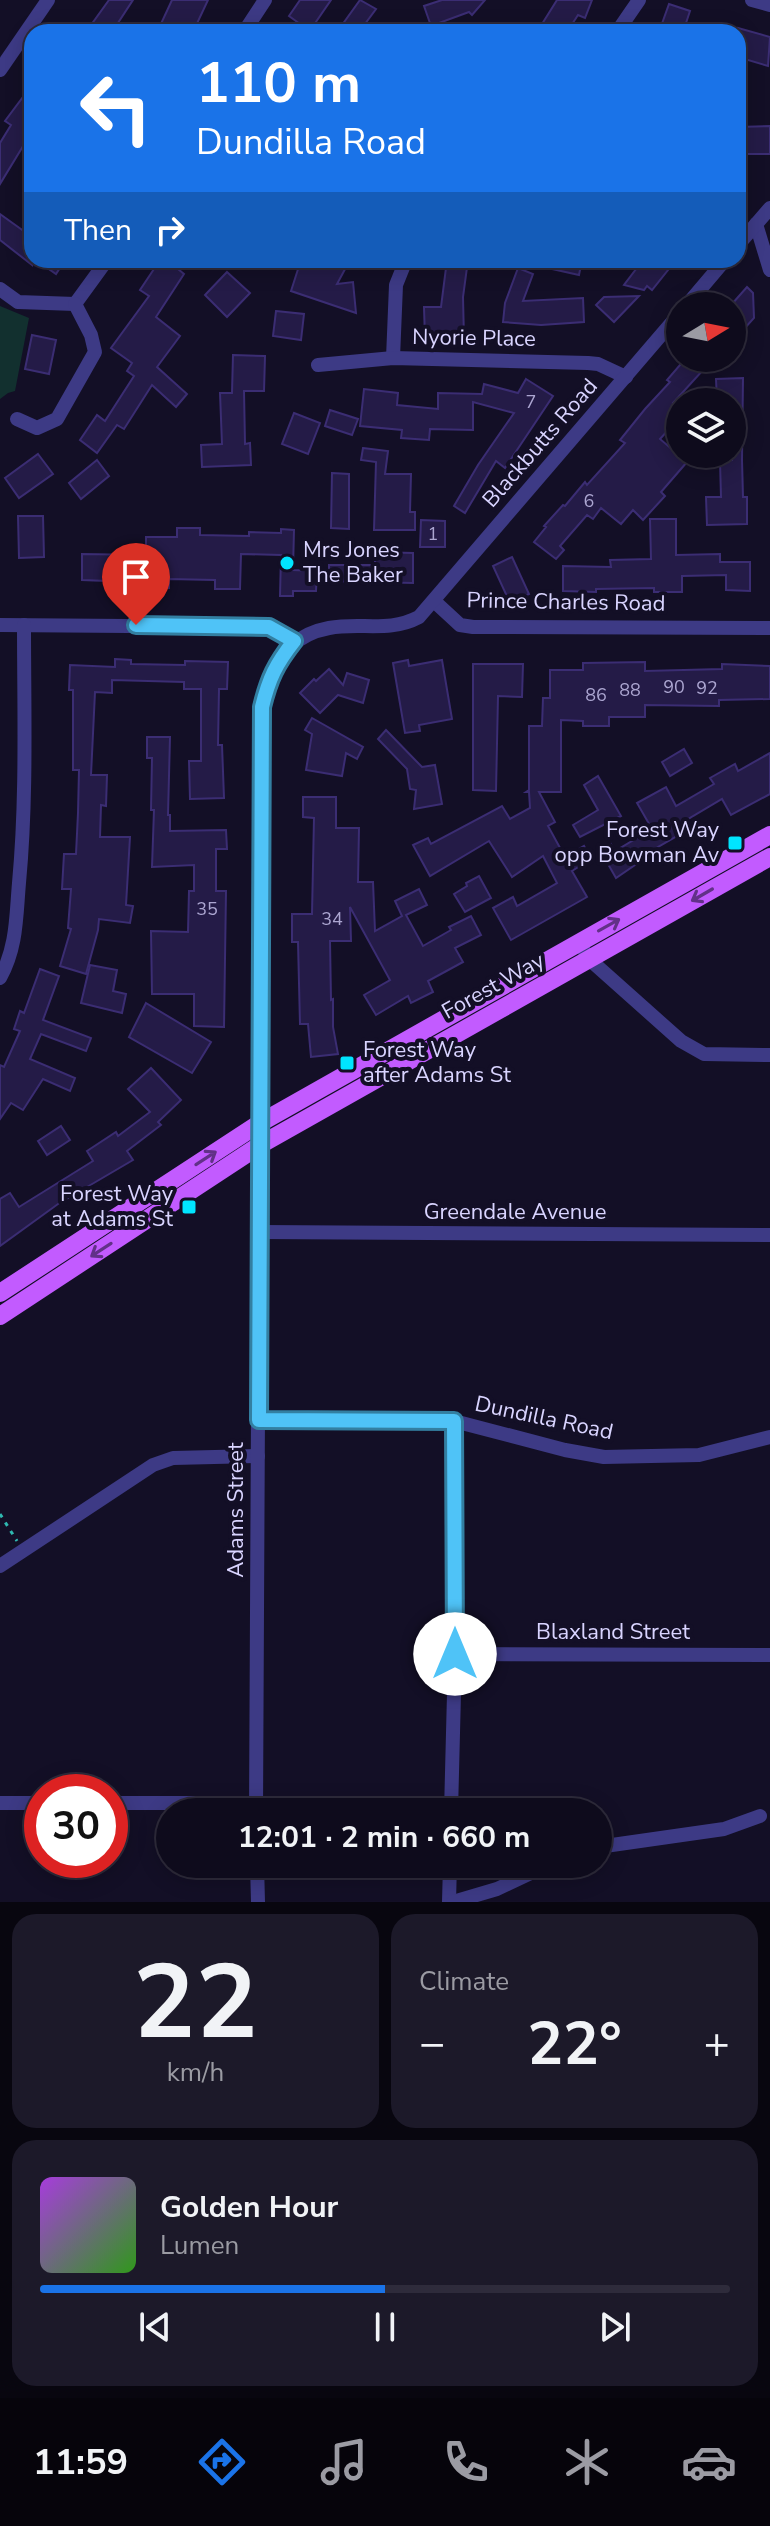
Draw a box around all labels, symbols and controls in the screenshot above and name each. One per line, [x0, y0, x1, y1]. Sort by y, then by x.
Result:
text: 110 m [196, 45, 361, 122]
icon: left [64, 56, 168, 160]
text: Dundilla Road [196, 118, 426, 167]
icon: right [148, 208, 192, 252]
text: Then [64, 210, 132, 251]
north arrow [666, 292, 746, 372]
map controls [666, 292, 746, 468]
street label: Nyorie Place [412, 322, 536, 354]
street label: Blackbutts Road [476, 372, 604, 514]
button: layers [666, 388, 746, 468]
house number: 7 [526, 390, 536, 414]
house number: 6 [584, 489, 594, 513]
house number: 1 [428, 522, 438, 546]
place label: Mrs Jones The Baker [303, 535, 403, 590]
pin [102, 543, 170, 625]
marker: Mrs Jones The Baker [278, 554, 296, 572]
icon: arrive [114, 555, 158, 599]
street label: Prince Charles Road [466, 585, 666, 619]
house number: 90 [663, 675, 685, 699]
house number: 92 [696, 676, 718, 700]
house number: 88 [619, 678, 641, 702]
house number: 86 [585, 683, 607, 707]
place label: Forest Way opp Bowman Av [555, 815, 720, 870]
marker: Forest Way opp Bowman Av [726, 834, 744, 852]
one-way arrow [691, 887, 714, 903]
house number: 35 [196, 897, 218, 921]
house number: 34 [321, 907, 343, 931]
one-way arrow [597, 917, 621, 933]
street label: Forest Way [436, 945, 550, 1026]
place label: Forest Way after Adams St [363, 1035, 511, 1090]
marker: Forest Way after Adams St [338, 1054, 356, 1072]
one-way arrow [194, 1150, 217, 1166]
place label: Forest Way at Adams St [51, 1179, 174, 1234]
street label: Greendale Avenue [424, 1197, 606, 1227]
marker: Forest Way at Adams St [180, 1198, 198, 1216]
one-way arrow [91, 1241, 113, 1258]
street label: Dundilla Road [472, 1389, 616, 1447]
street label: Adams Street [221, 1442, 251, 1578]
position arrow [413, 1612, 497, 1696]
street label: Blaxland Street [536, 1617, 690, 1647]
speed limit sign: 30 [24, 1774, 128, 1878]
text: 12:01 · 2 min · 660 m [238, 1817, 530, 1858]
text: 22 [133, 1932, 258, 2074]
text: Climate [419, 1964, 509, 1999]
text: 22° [527, 2003, 622, 2085]
text: − [419, 2014, 445, 2074]
text: + [704, 2014, 730, 2074]
text: km/h [167, 2055, 224, 2090]
text: Golden Hour [160, 2187, 338, 2228]
text: Lumen [160, 2228, 239, 2263]
icon: previous [133, 2305, 177, 2349]
icon: pause [363, 2305, 407, 2349]
icon: next [593, 2305, 637, 2349]
icon: directions [194, 2434, 250, 2490]
icon: music [316, 2434, 372, 2490]
icon: phone [438, 2434, 494, 2490]
icon: climate [559, 2434, 615, 2490]
icon: car [681, 2434, 737, 2490]
text: 11:59 [33, 2438, 128, 2487]

